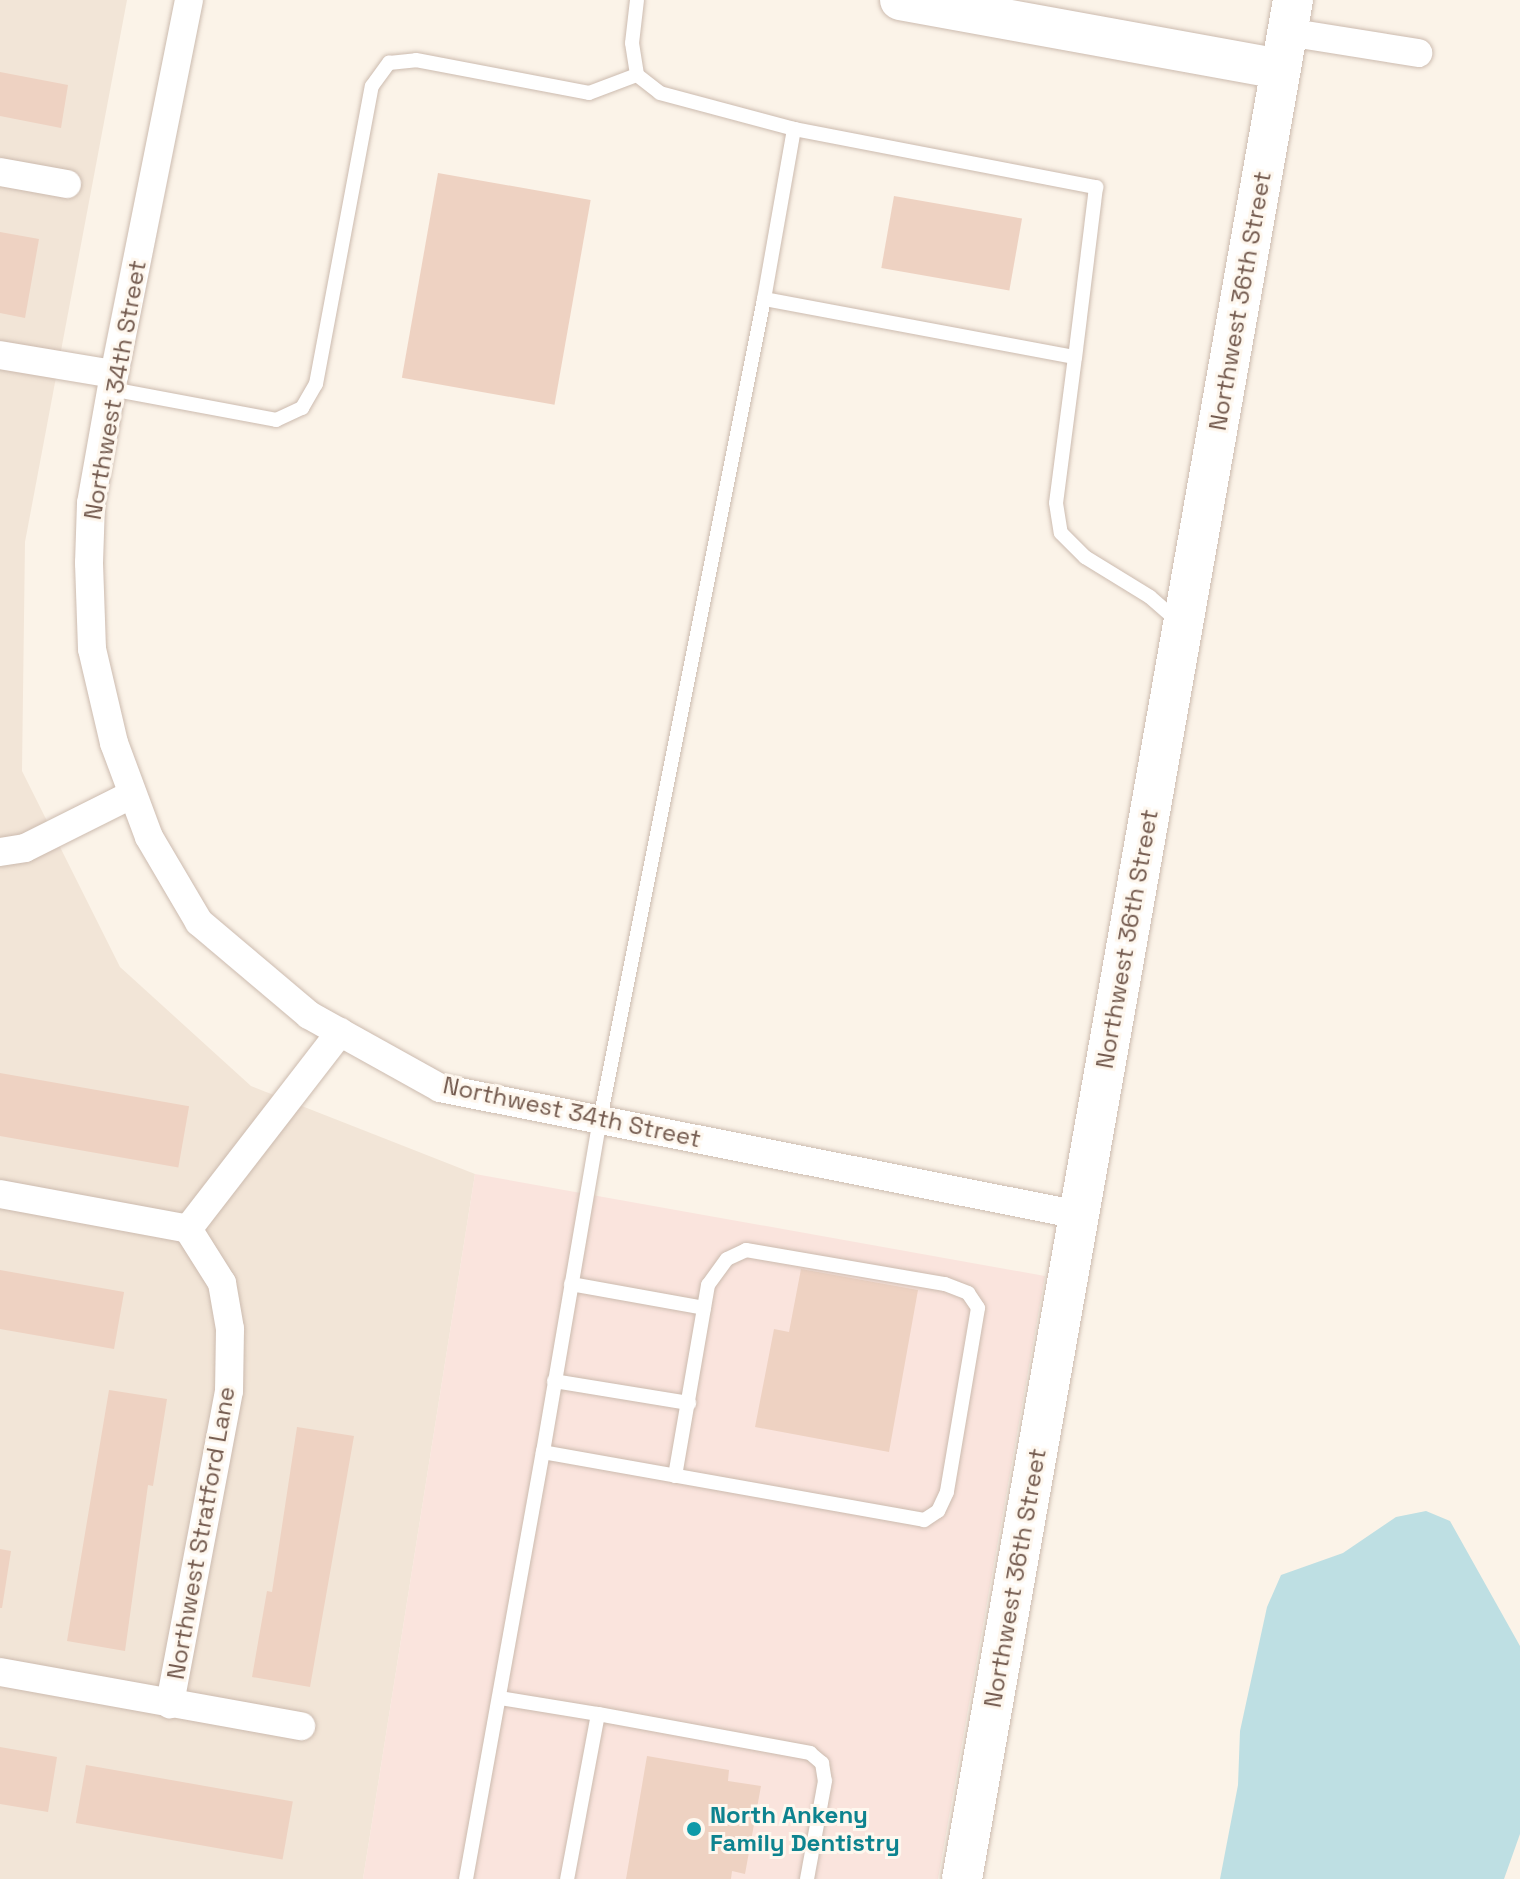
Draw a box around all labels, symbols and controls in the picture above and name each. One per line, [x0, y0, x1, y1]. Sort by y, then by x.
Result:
street label: Northwest 36th Street [1203, 169, 1277, 433]
street label: Northwest 34th Street [78, 258, 152, 522]
street label: Northwest 36th Street [1090, 807, 1164, 1071]
street label: Northwest 34th Street [440, 1071, 704, 1153]
street label: Northwest Stratford Lane [161, 1384, 241, 1682]
street label: Northwest 36th Street [978, 1446, 1052, 1710]
place label: North Ankeny Family Dentistry [710, 1801, 900, 1857]
marker: North Ankeny Family Dentistry [685, 1820, 703, 1838]

